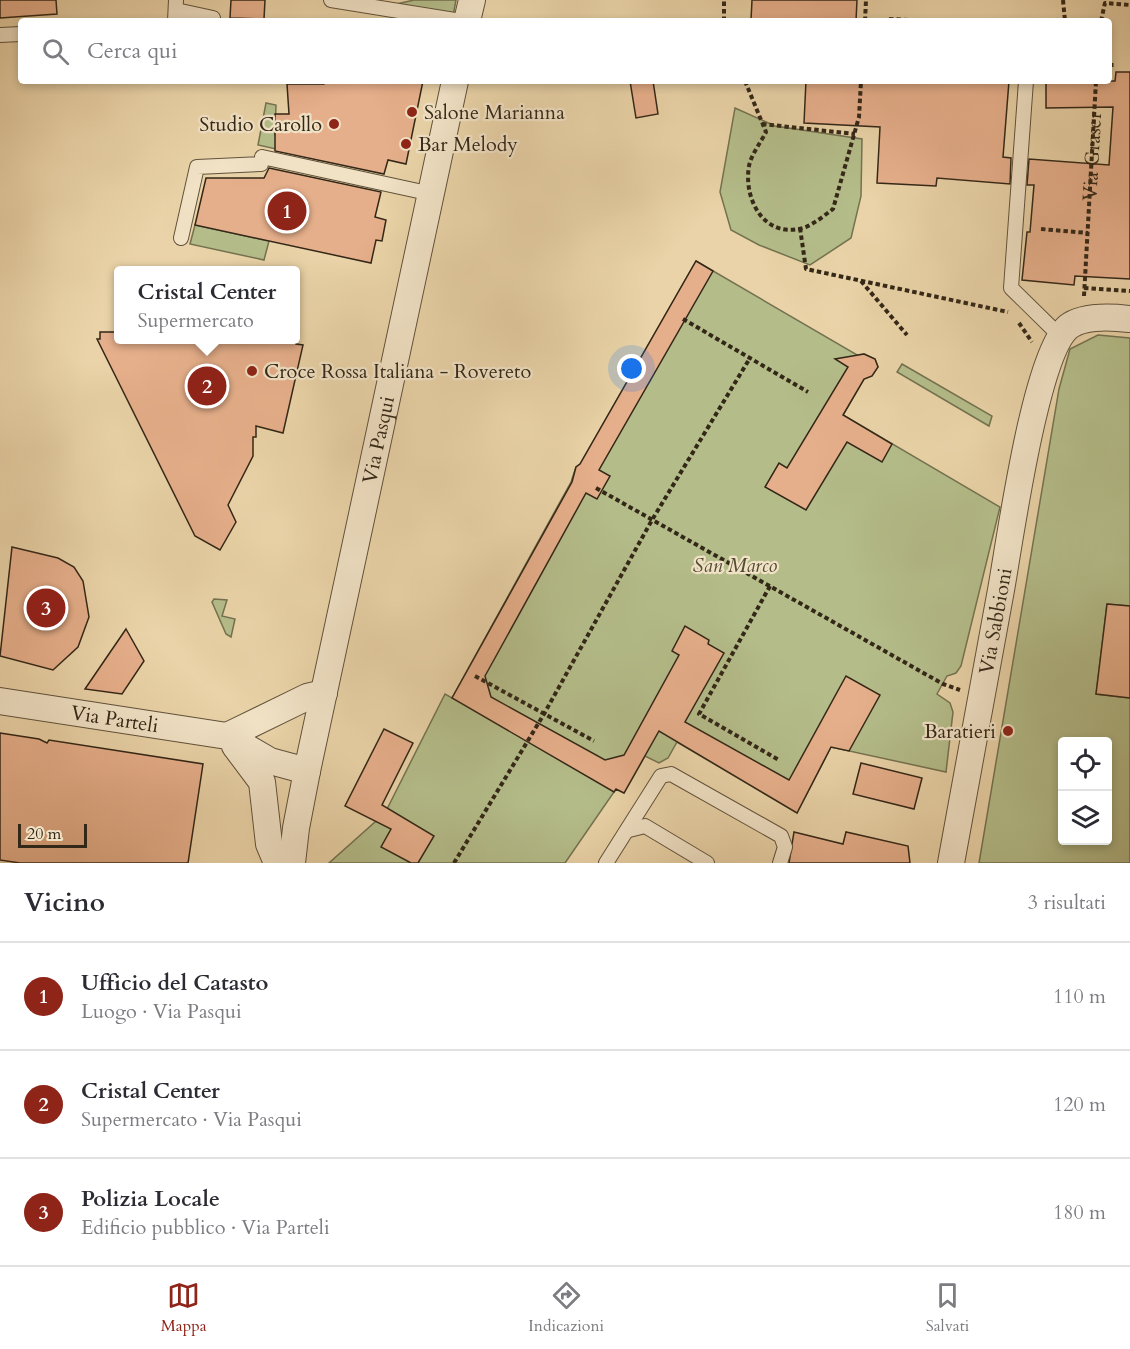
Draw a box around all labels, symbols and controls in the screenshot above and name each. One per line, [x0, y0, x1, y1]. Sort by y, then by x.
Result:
search box [18, 18, 1112, 84]
icon: search [39, 35, 72, 68]
text: Cerca qui [87, 36, 177, 66]
place label: Salone Marianna [424, 99, 565, 126]
marker: Salone Marianna [405, 105, 419, 119]
street label: Via Graser [1076, 110, 1108, 202]
place label: Studio Carollo [199, 111, 322, 138]
marker: Studio Carollo [327, 117, 341, 131]
place label: Bar Melody [418, 131, 518, 158]
marker: Bar Melody [399, 137, 413, 151]
pin: 1 [268, 188, 306, 234]
popup [114, 266, 300, 344]
text: Cristal Center [138, 277, 276, 307]
text: Supermercato [138, 307, 254, 334]
your location [617, 354, 646, 383]
place label: Croce Rossa Italiana - Rovereto [264, 358, 531, 385]
pin: 2 [188, 364, 226, 408]
marker: Croce Rossa Italiana - Rovereto [245, 364, 259, 378]
street label: Via Pasqui [356, 393, 401, 486]
park label: San Marco [693, 552, 777, 579]
street label: Via Sabbioni [972, 566, 1018, 677]
pin: 3 [26, 586, 66, 630]
street label: Via Parteli [69, 699, 161, 739]
place label: Baratieri [924, 718, 996, 745]
marker: Baratieri [1001, 724, 1015, 738]
map controls [1058, 737, 1112, 845]
button: locate [1058, 737, 1112, 791]
button: layers [1058, 791, 1112, 845]
scale bar [18, 821, 87, 848]
text: 20 m [27, 823, 61, 845]
text: Vicino [24, 885, 105, 920]
text: 3 risultati [1028, 889, 1106, 916]
text: Ufficio del Catasto [81, 968, 268, 998]
text: 1 [38, 983, 49, 1010]
text: 110 m [1053, 983, 1106, 1010]
text: Luogo · Via Pasqui [81, 998, 242, 1025]
text: Cristal Center [81, 1076, 220, 1106]
text: 2 [38, 1091, 49, 1118]
text: 120 m [1053, 1091, 1106, 1118]
text: Supermercato · Via Pasqui [81, 1106, 302, 1133]
text: Polizia Locale [81, 1184, 220, 1214]
text: 3 [38, 1199, 49, 1226]
text: 180 m [1053, 1199, 1106, 1226]
text: Edificio pubblico · Via Parteli [81, 1214, 330, 1241]
tab: Mappa [161, 1279, 207, 1337]
tab: Indicazioni [528, 1279, 604, 1337]
tab: Salvati [926, 1279, 969, 1337]

